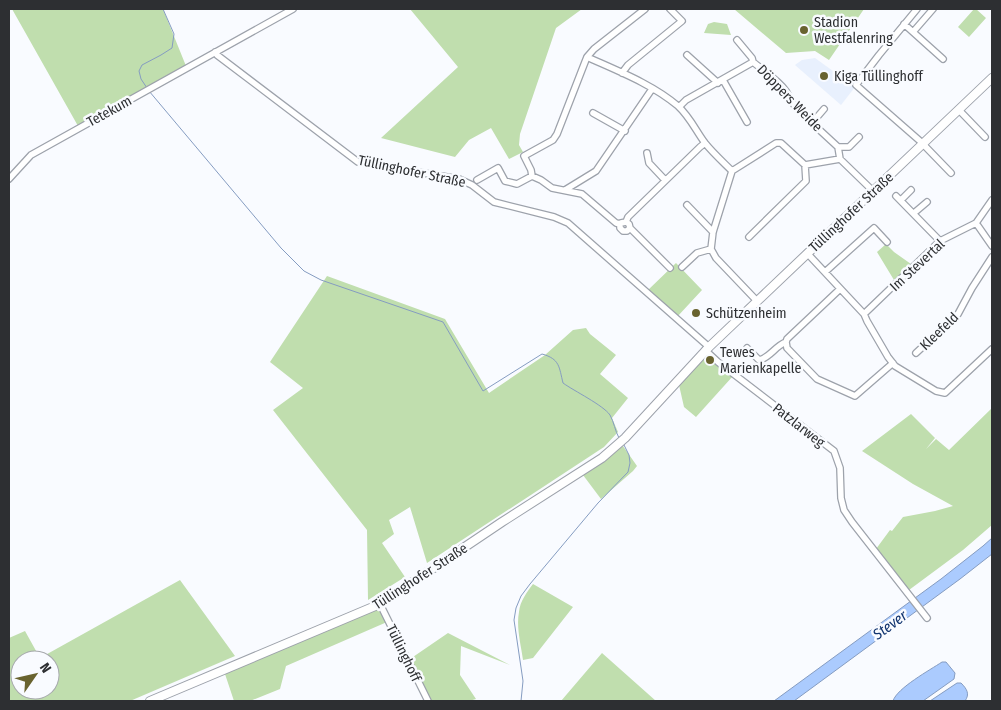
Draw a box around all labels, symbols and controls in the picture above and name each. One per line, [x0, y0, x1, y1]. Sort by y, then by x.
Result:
place label: Stadion Westfalenring [814, 14, 893, 47]
marker: Stadion Westfalenring [798, 24, 810, 36]
street label: Döppers Weide [753, 61, 826, 135]
place label: Kiga Tüllinghoff [834, 68, 925, 85]
marker: Kiga Tüllinghoff [818, 70, 830, 82]
street label: Tetekum [84, 92, 135, 131]
street label: Tüllinghofer Straße [357, 152, 467, 191]
street label: Tüllinghofer Straße [806, 169, 897, 256]
street label: Im Stevertal [886, 235, 949, 295]
place label: Schützenheim [706, 305, 787, 322]
marker: Schützenheim [690, 307, 702, 319]
street label: Kleefeld [917, 309, 962, 354]
place label: Tewes Marienkapelle [720, 344, 801, 377]
marker: Tewes Marienkapelle [704, 354, 716, 366]
street label: Patzlarweg [769, 400, 829, 451]
street label: Tüllinghofer Straße [370, 539, 471, 613]
water label: Stever [869, 606, 911, 644]
street label: Tüllinghoff [382, 622, 425, 686]
north arrow [10, 650, 60, 700]
text: N [36, 660, 55, 676]

